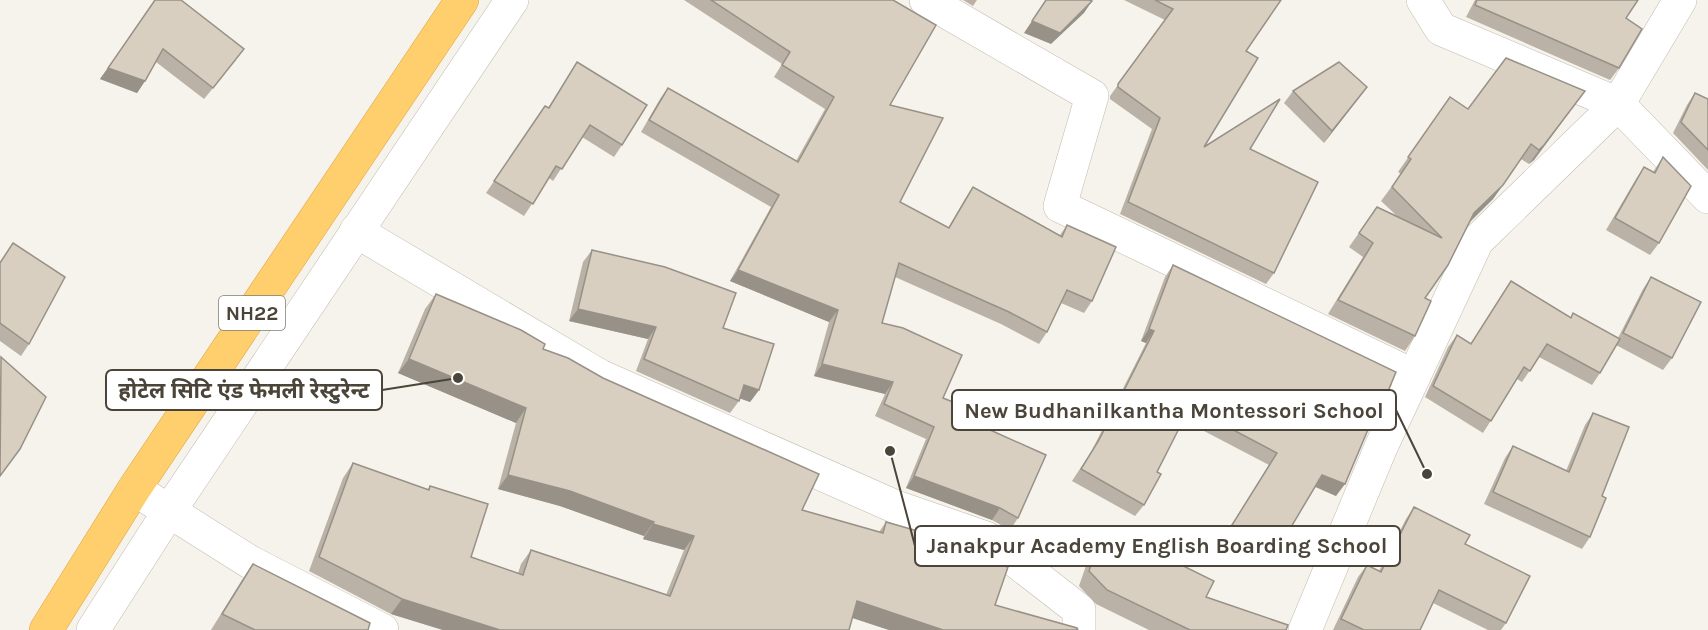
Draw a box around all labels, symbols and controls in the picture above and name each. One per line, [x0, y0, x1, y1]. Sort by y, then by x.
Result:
road number: NH22 [219, 296, 285, 330]
callout: होटेल सिटि एंड फेमली रेस्टुरेन्ट [106, 370, 382, 410]
text: होटेल सिटि एंड फेमली रेस्टुरेन्ट [118, 378, 371, 404]
callout: New Budhanilkantha Montessori School [952, 390, 1396, 430]
text: New Budhanilkantha Montessori School [964, 398, 1384, 424]
callout: Janakpur Academy English Boarding School [915, 526, 1400, 566]
text: Janakpur Academy English Boarding School [927, 533, 1387, 559]

